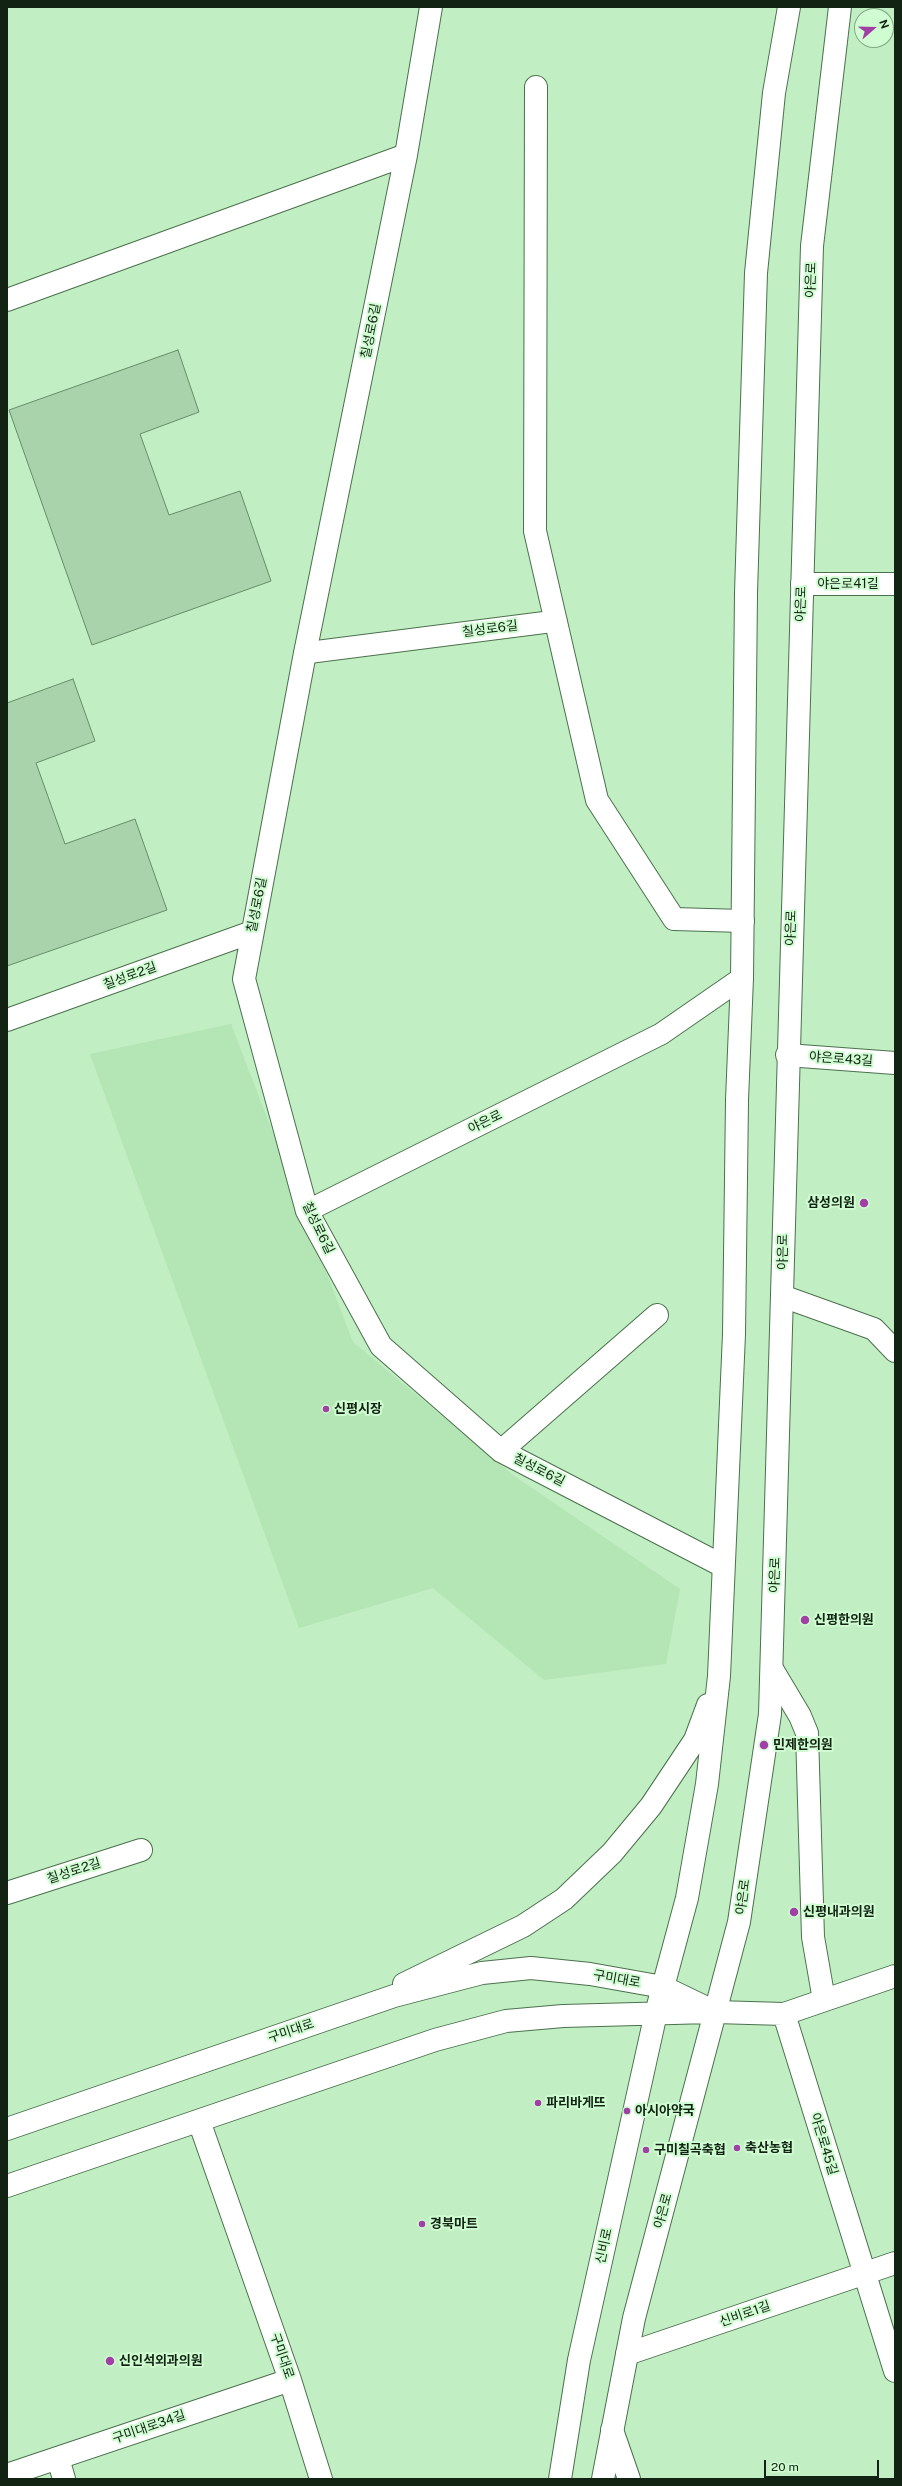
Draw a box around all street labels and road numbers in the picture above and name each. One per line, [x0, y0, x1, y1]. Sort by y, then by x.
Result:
street label: 야은로 [803, 262, 819, 298]
street label: 칠성로6길 [358, 302, 384, 360]
street label: 야은로41길 [817, 576, 879, 592]
street label: 야은로 [793, 586, 809, 622]
street label: 칠성로6길 [461, 618, 519, 640]
street label: 칠성로6길 [244, 876, 270, 934]
street label: 야은로 [783, 910, 799, 946]
street label: 칠성로2길 [101, 959, 159, 993]
street label: 야은로43길 [808, 1049, 874, 1069]
street label: 야은로 [465, 1107, 505, 1137]
street label: 칠성로6길 [299, 1199, 337, 1257]
street label: 야은로 [775, 1234, 791, 1270]
street label: 칠성로6길 [511, 1450, 567, 1490]
street label: 야은로 [767, 1557, 783, 1593]
street label: 칠성로2길 [45, 1855, 103, 1887]
street label: 야은로 [733, 1878, 753, 1916]
street label: 구미대로 [592, 1967, 642, 1991]
street label: 구미대로 [266, 2016, 316, 2046]
street label: 야은로45길 [807, 2111, 841, 2177]
street label: 야은로 [651, 2192, 675, 2230]
street label: 신비로 [593, 2227, 615, 2265]
street label: 신비로1길 [717, 2298, 773, 2330]
street label: 구미대로 [267, 2331, 297, 2381]
street label: 구미대로34길 [110, 2407, 188, 2447]

